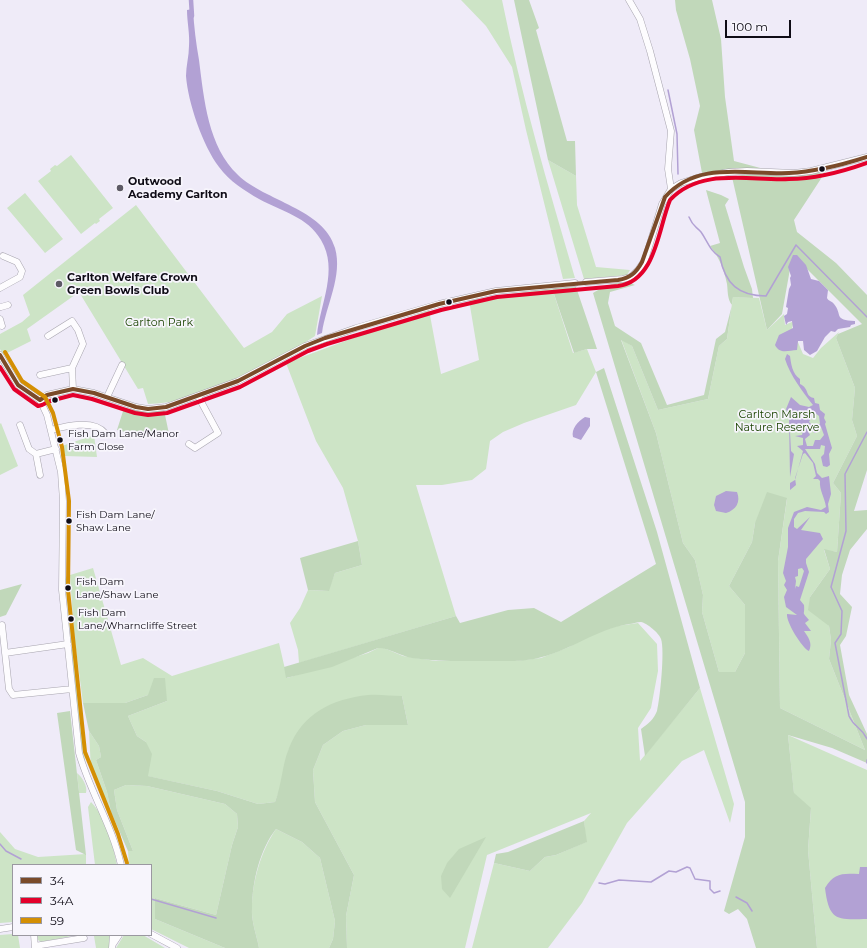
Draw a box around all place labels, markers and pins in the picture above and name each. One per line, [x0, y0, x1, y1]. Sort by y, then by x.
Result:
unlabelled marker [817, 164, 827, 174]
place label: Outwood Academy Carlton [128, 175, 228, 201]
marker: Outwood Academy Carlton [115, 183, 125, 193]
place label: Carlton Welfare Crown Green Bowls Club [67, 271, 198, 297]
marker: Carlton Welfare Crown Green Bowls Club [54, 279, 64, 289]
unlabelled marker [444, 297, 454, 307]
unlabelled marker [50, 395, 60, 405]
place label: Fish Dam Lane/Manor Farm Close [68, 428, 179, 452]
marker: Fish Dam Lane/Manor Farm Close [55, 435, 65, 445]
place label: Fish Dam Lane/ Shaw Lane [76, 509, 155, 532]
marker: Fish Dam Lane/ Shaw Lane [64, 516, 74, 526]
place label: Fish Dam Lane/Shaw Lane [76, 576, 158, 600]
marker: Fish Dam Lane/Shaw Lane [63, 583, 73, 593]
place label: Fish Dam Lane/Wharncliffe Street [78, 607, 197, 630]
marker: Fish Dam Lane/Wharncliffe Street [66, 614, 76, 624]

